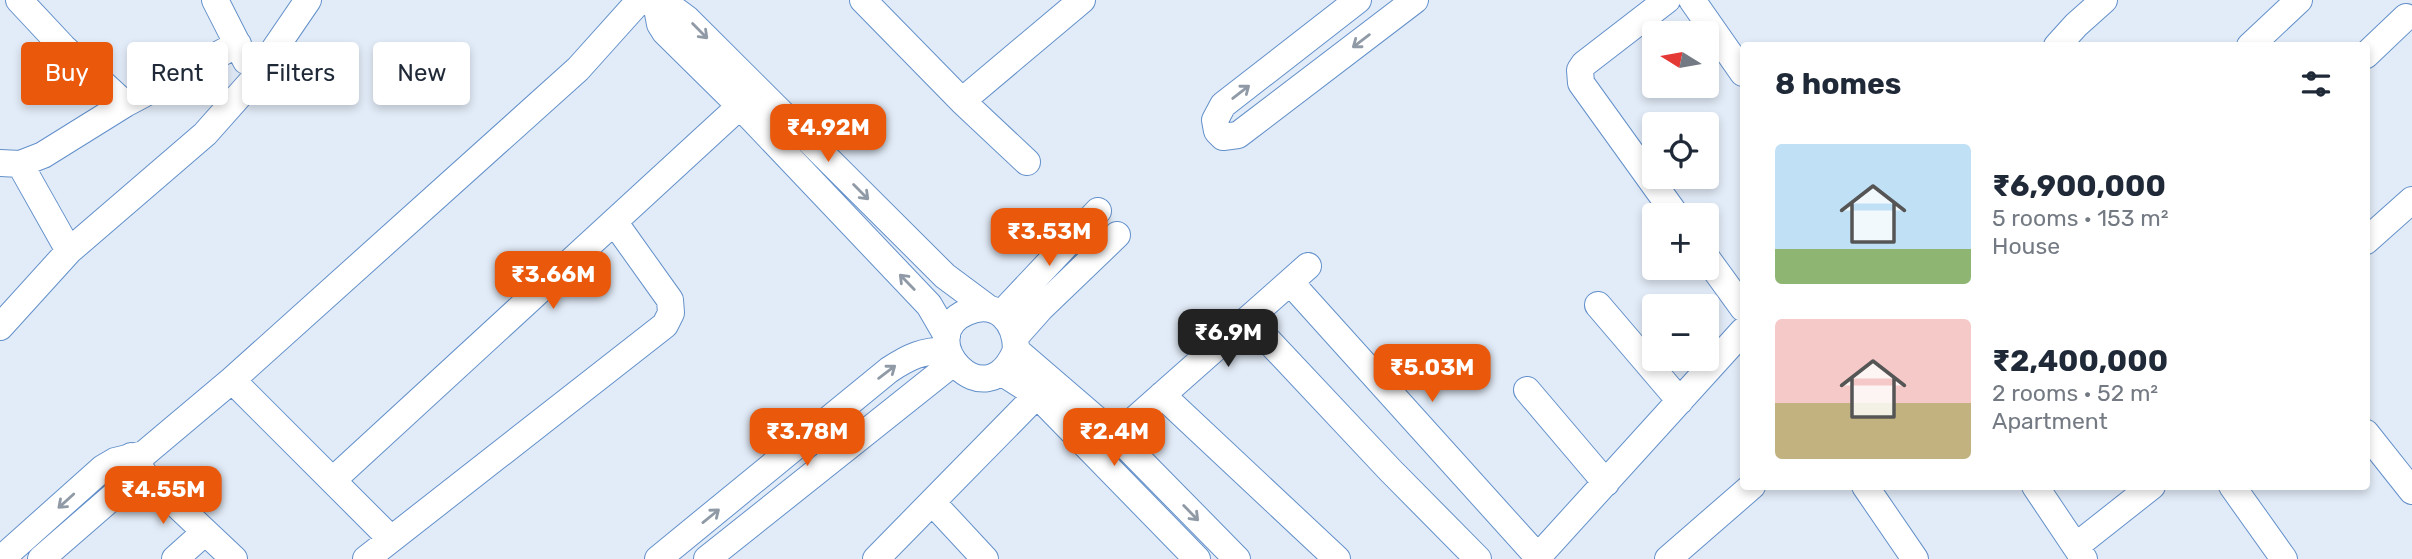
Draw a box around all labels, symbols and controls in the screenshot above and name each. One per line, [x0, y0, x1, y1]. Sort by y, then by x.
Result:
north arrow [1642, 21, 1718, 98]
map controls [1642, 21, 1719, 371]
one-way arrow [691, 23, 708, 40]
one-way arrow [1352, 34, 1371, 49]
chip: Buy [21, 42, 113, 105]
chip: Rent [127, 42, 228, 105]
chip: Filters [242, 42, 359, 105]
chip: New [373, 42, 470, 105]
icon: filters [2297, 65, 2335, 103]
text: 8 homes [1775, 66, 1901, 102]
one-way arrow [1231, 84, 1249, 99]
pin: ₹4.92M [771, 104, 885, 164]
button: locate [1642, 112, 1719, 189]
text: ₹4.92M [786, 113, 870, 141]
text: ₹6,900,000 [1992, 168, 2166, 204]
icon: home [1831, 172, 1915, 256]
one-way arrow [852, 183, 869, 200]
button: + [1642, 203, 1719, 280]
text: 5 rooms · 153 m² [1992, 204, 2169, 232]
pin: ₹3.53M [992, 208, 1106, 268]
text: ₹3.53M [1007, 217, 1091, 245]
text: House [1992, 232, 2060, 260]
pin: ₹3.66M [496, 252, 610, 311]
text: ₹3.66M [511, 260, 595, 288]
one-way arrow [899, 274, 916, 291]
button: − [1642, 294, 1719, 371]
pin: ₹6.9M [1179, 310, 1277, 369]
text: ₹6.9M [1194, 318, 1262, 346]
text: ₹2,400,000 [1992, 343, 2168, 379]
pin: ₹5.03M [1375, 344, 1489, 404]
icon: home [1831, 347, 1915, 431]
text: ₹5.03M [1390, 353, 1474, 381]
one-way arrow [878, 365, 897, 380]
text: 2 rooms · 52 m² [1992, 379, 2158, 407]
text: Apartment [1992, 407, 2108, 435]
pin: ₹3.78M [750, 408, 864, 468]
pin: ₹2.4M [1065, 408, 1163, 468]
text: ₹3.78M [766, 417, 848, 445]
text: ₹2.4M [1079, 417, 1149, 445]
pin: ₹4.55M [106, 466, 220, 526]
text: ₹4.55M [121, 475, 205, 503]
one-way arrow [57, 493, 75, 509]
one-way arrow [1183, 504, 1200, 521]
one-way arrow [702, 508, 720, 524]

